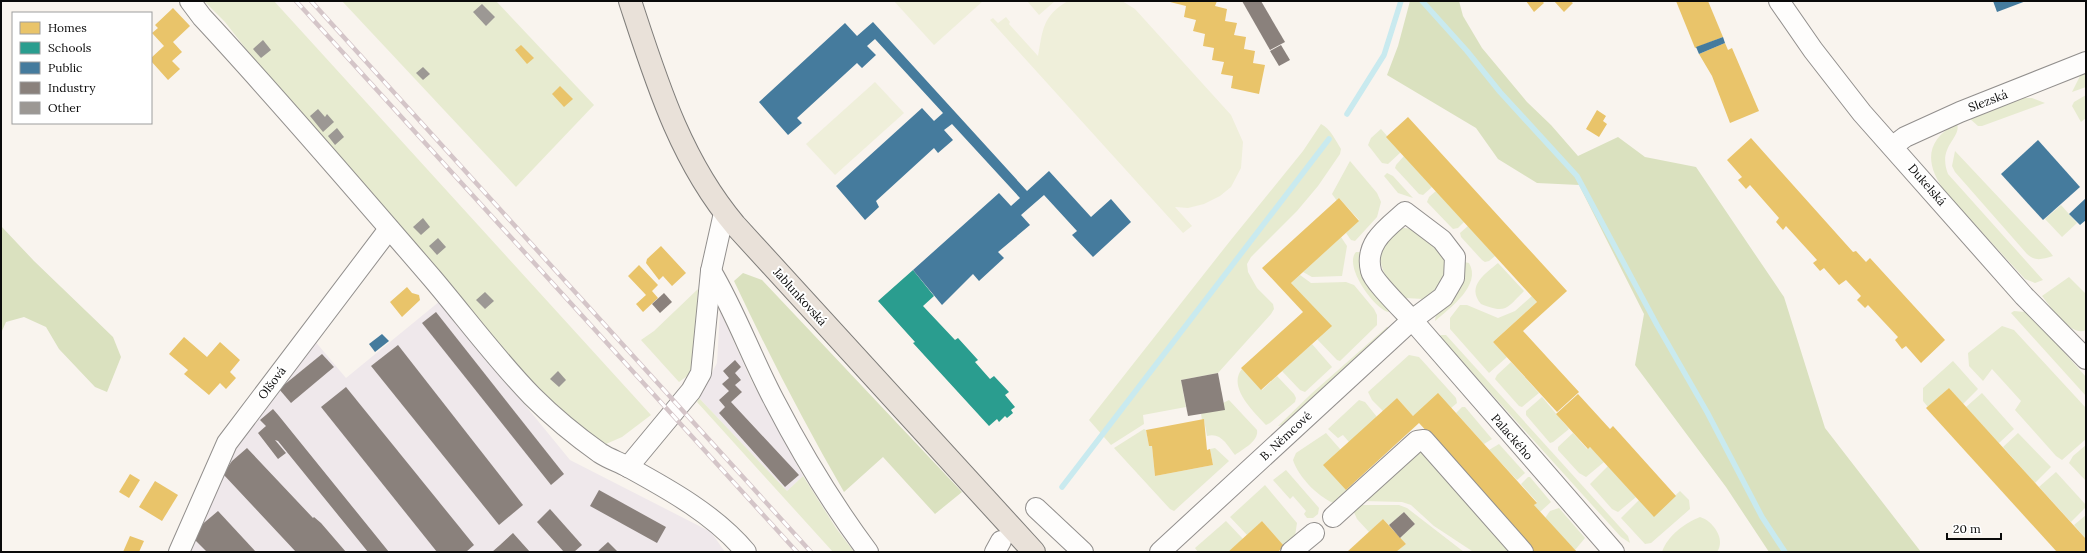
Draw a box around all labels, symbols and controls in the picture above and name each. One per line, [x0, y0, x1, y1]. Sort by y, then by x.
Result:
legend [12, 12, 152, 124]
text: Homes [48, 20, 87, 35]
text: Schools [48, 40, 92, 55]
text: Public [48, 60, 82, 75]
text: Industry [48, 80, 96, 95]
street label: Slezská [1966, 86, 2010, 115]
text: Other [48, 100, 82, 115]
street label: Dukelská [1905, 161, 1950, 209]
street label: Jablunkovská [770, 264, 830, 329]
street label: Olšová [254, 363, 289, 402]
street label: B. Němcové [1257, 407, 1315, 463]
street label: Palackého [1488, 411, 1537, 463]
scale bar [1947, 515, 2001, 541]
text: 20 m [1953, 521, 1981, 536]

